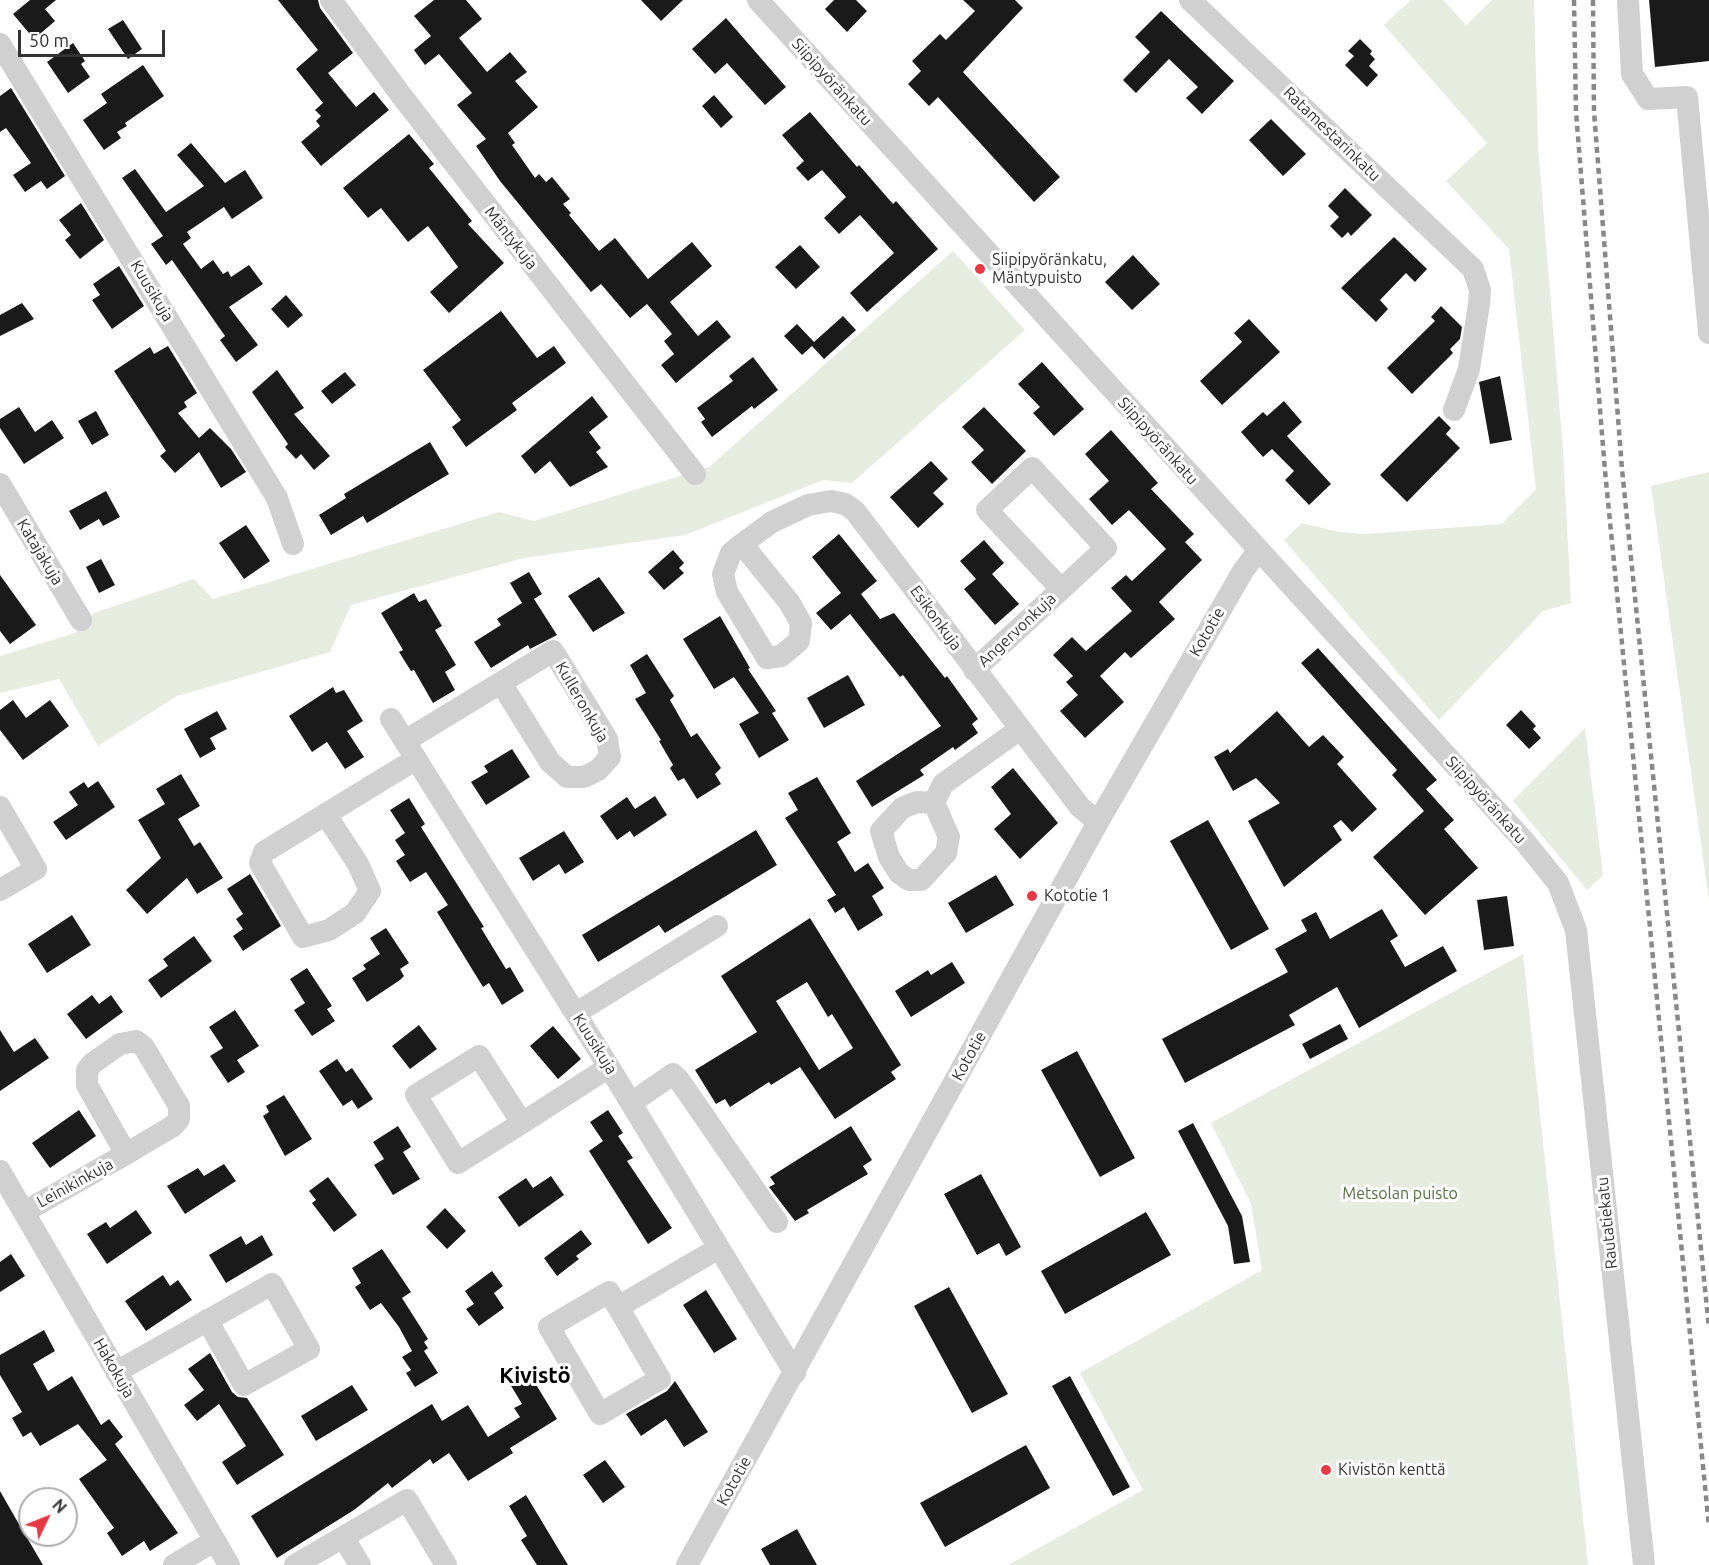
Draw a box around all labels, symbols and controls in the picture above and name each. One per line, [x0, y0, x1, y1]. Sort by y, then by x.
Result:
scale bar [21, 18, 168, 56]
text: 50 m [29, 30, 69, 50]
street label: Siipipyöränkatu [788, 34, 876, 130]
street label: Ratamestarinkatu [1279, 83, 1385, 185]
street label: Mäntykuja [480, 203, 542, 273]
place label: Siipipyöränkatu, Mäntypuisto [992, 250, 1107, 288]
street label: Kuusikuja [126, 257, 178, 325]
marker: Siipipyöränkatu, Mäntypuisto [973, 262, 987, 276]
street label: Siipipyöränkatu [1114, 393, 1202, 489]
street label: Katajakuja [13, 515, 67, 589]
street label: Esikonkuja [906, 582, 966, 654]
street label: Angervonkuja [974, 589, 1060, 671]
street label: Kototie [1185, 604, 1229, 660]
street label: Kulleronkuja [551, 658, 613, 746]
street label: Siipipyöränkatu [1442, 752, 1530, 848]
place label: Kototie 1 [1044, 886, 1110, 906]
marker: Kototie 1 [1025, 889, 1039, 903]
street label: Kuusikuja [569, 1010, 621, 1078]
street label: Kototie [948, 1028, 990, 1084]
street label: Leinikinkuja [33, 1154, 117, 1212]
street label: Rautatiekatu [1593, 1176, 1621, 1270]
park label: Metsolan puisto [1342, 1184, 1458, 1204]
street label: Hakokuja [89, 1335, 139, 1401]
district label: Kivistö [499, 1363, 571, 1389]
street label: Kototie [713, 1453, 755, 1509]
place label: Kivistön kenttä [1338, 1460, 1446, 1480]
marker: Kivistön kenttä [1319, 1463, 1333, 1477]
north arrow [18, 1487, 78, 1547]
text: N [49, 1496, 70, 1517]

